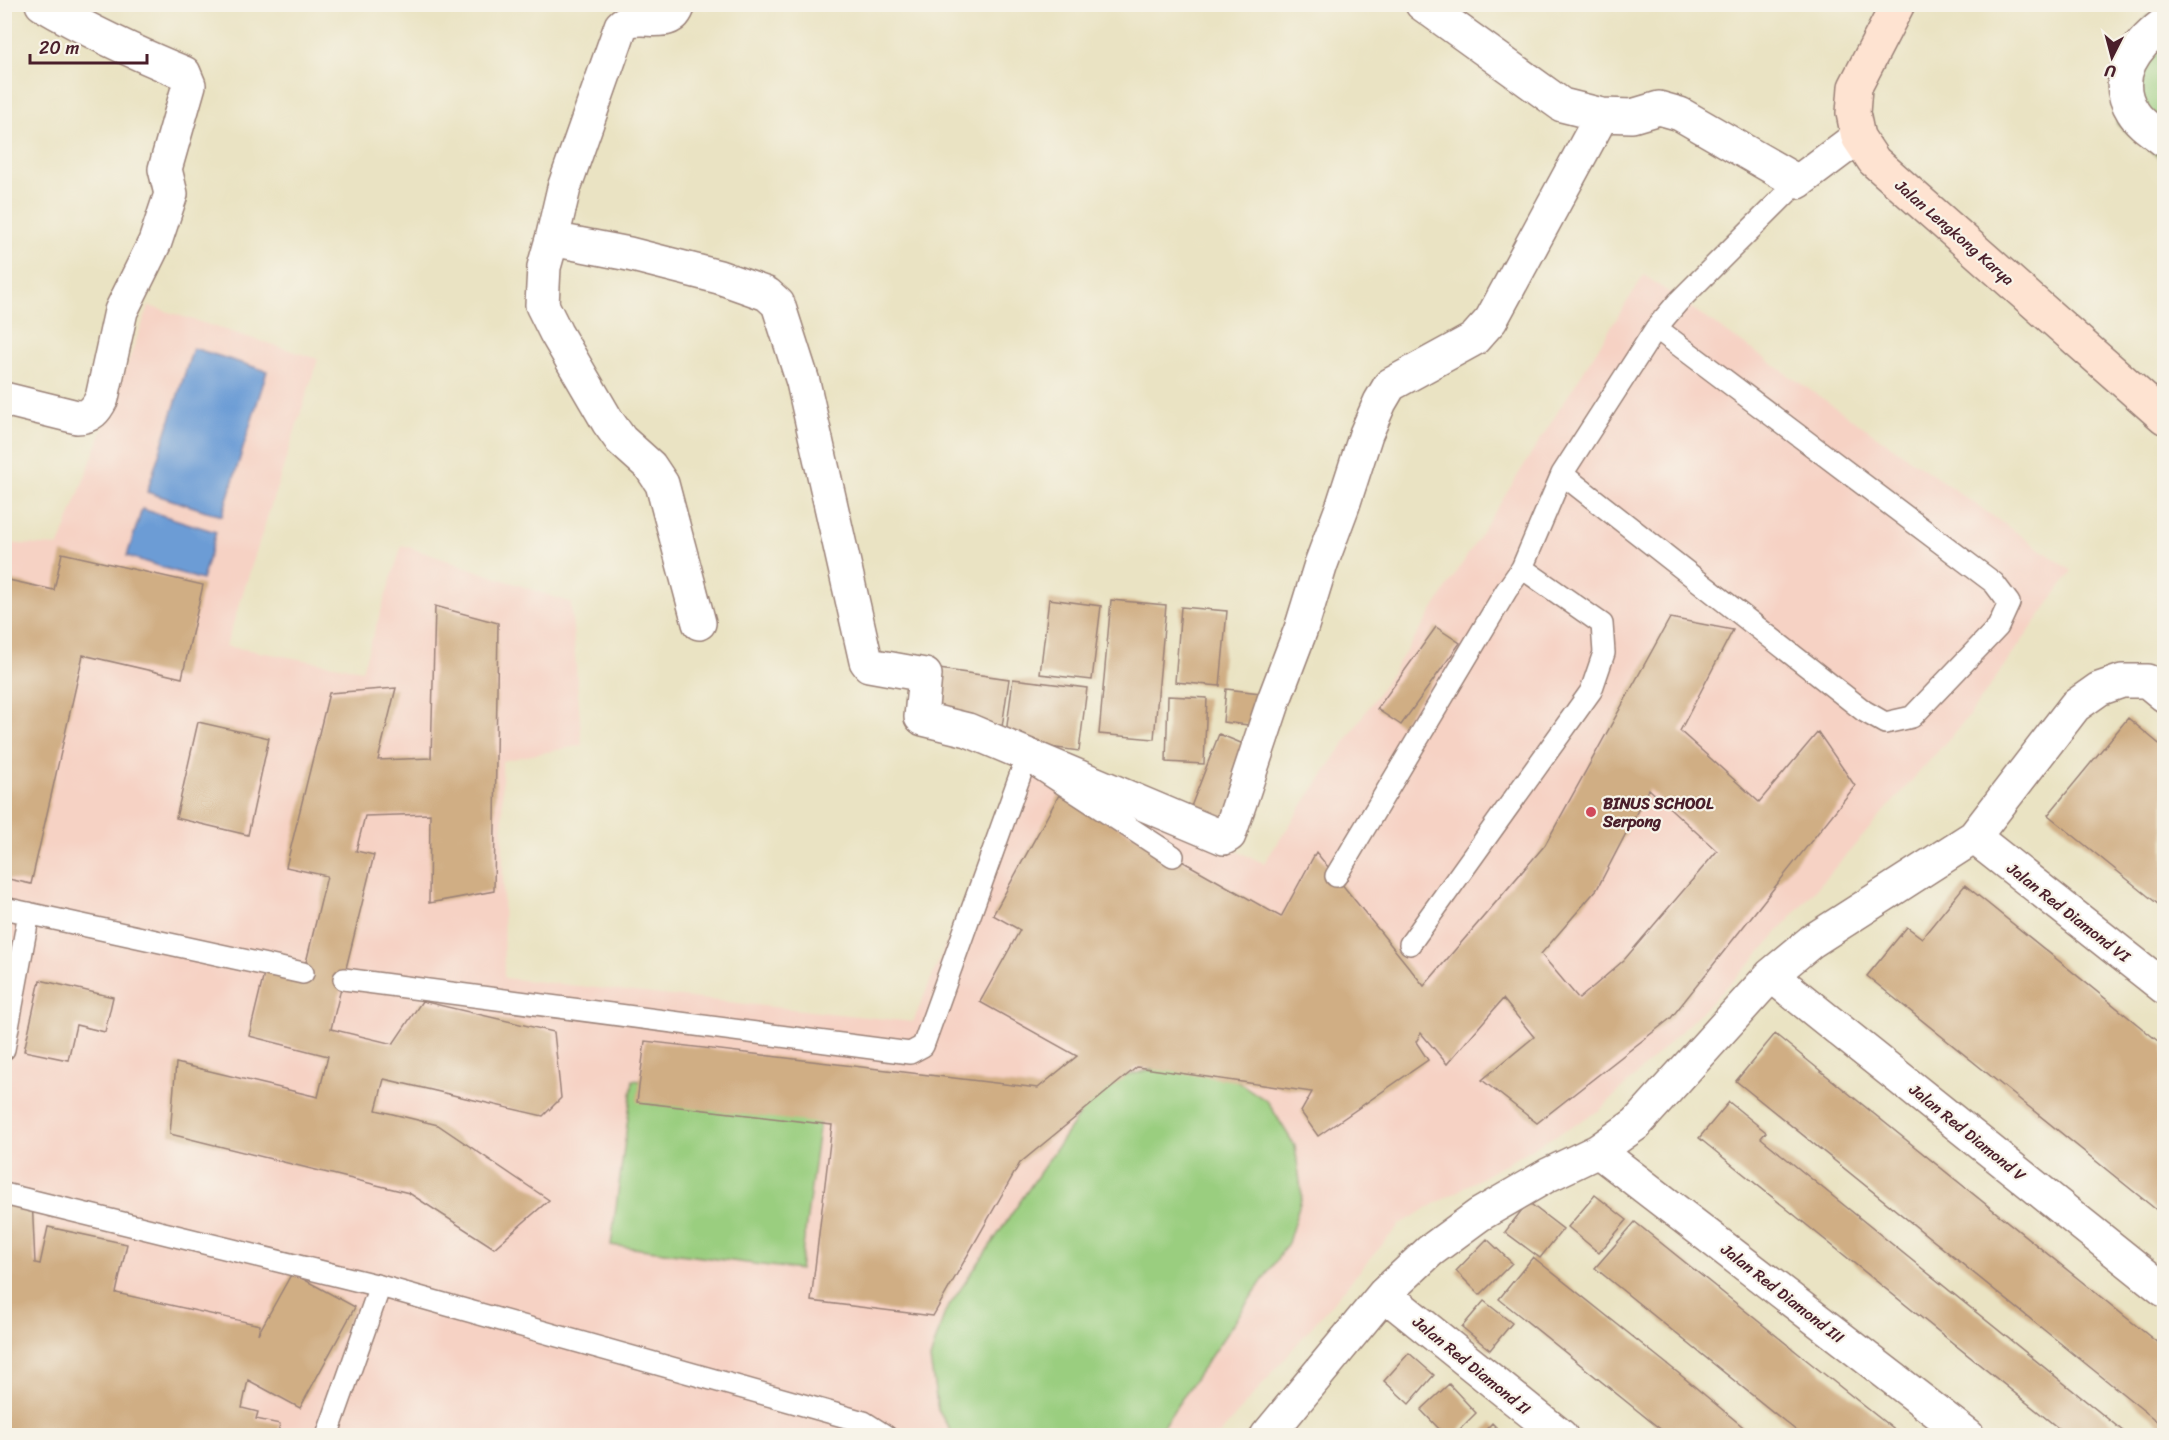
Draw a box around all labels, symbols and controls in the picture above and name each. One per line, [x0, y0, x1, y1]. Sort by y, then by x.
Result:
scale bar [30, 27, 147, 65]
north arrow [2082, 27, 2142, 87]
text: 20 m [39, 32, 79, 64]
text: U [2102, 56, 2117, 86]
street label: Jalan Lengkong Karya [1887, 171, 2021, 293]
place label: BINUS SCHOOL Serpong [1602, 789, 1714, 836]
marker: BINUS SCHOOL Serpong [1584, 805, 1598, 819]
street label: Jalan Red Diamond VI [2000, 854, 2138, 971]
street label: Jalan Red Diamond V [1902, 1075, 2033, 1189]
street label: Jalan Red Diamond III [1714, 1235, 1851, 1351]
street label: Jalan Red Diamond II [1405, 1308, 1537, 1423]

